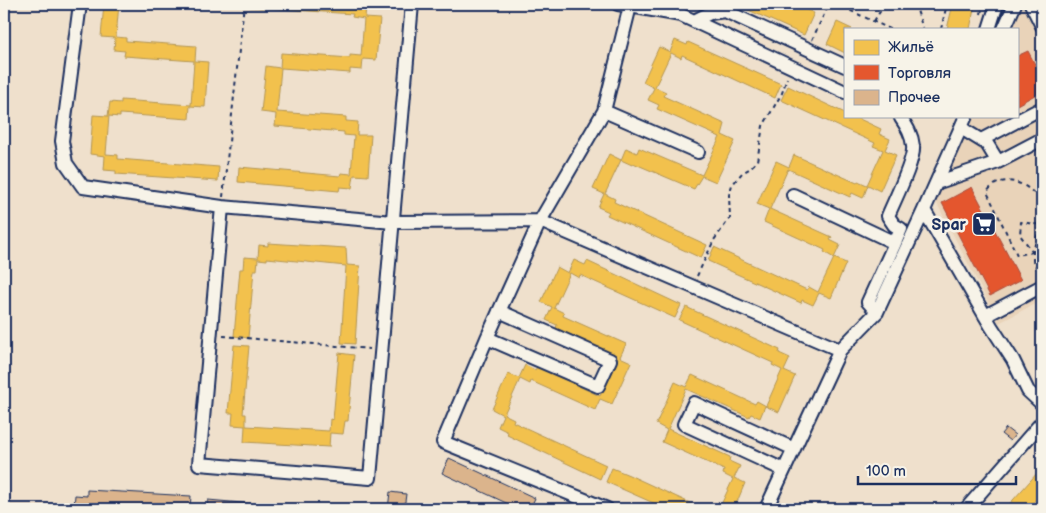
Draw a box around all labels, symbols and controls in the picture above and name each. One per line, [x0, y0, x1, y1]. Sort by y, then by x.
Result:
legend [844, 28, 1018, 118]
text: Жильё [888, 38, 934, 57]
text: Торговля [888, 64, 951, 83]
text: Прочее [888, 88, 940, 107]
supermarket icon: Spar [971, 211, 997, 237]
place label: Spar [932, 216, 967, 235]
scale bar [858, 453, 1016, 485]
text: 100 m [866, 462, 906, 481]

